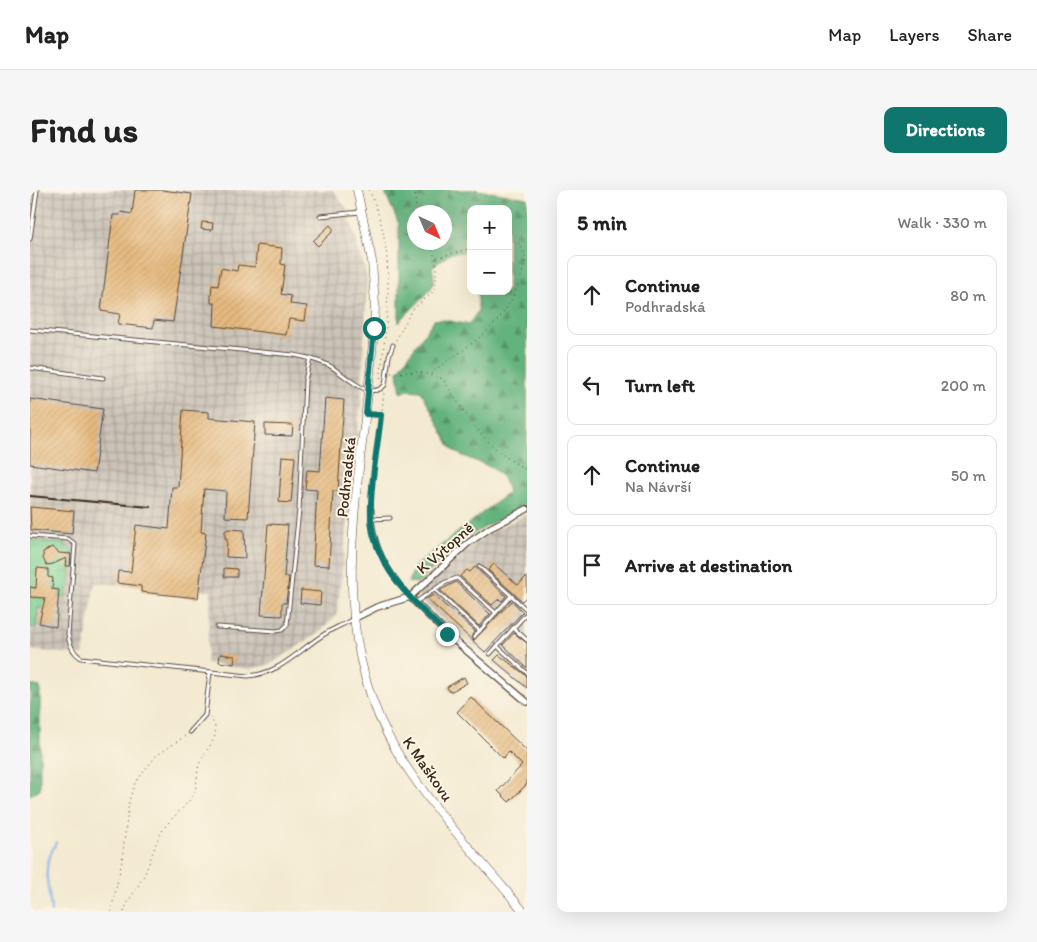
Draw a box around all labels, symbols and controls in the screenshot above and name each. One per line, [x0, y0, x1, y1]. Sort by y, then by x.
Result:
text: Map [25, 20, 69, 49]
text: Map [828, 24, 861, 46]
text: Layers [889, 24, 939, 46]
text: Share [967, 24, 1012, 46]
button: Directions [884, 107, 1007, 153]
text: Find us [30, 109, 138, 151]
north arrow [407, 205, 452, 250]
map controls [467, 205, 512, 295]
button: + [467, 205, 512, 250]
text: 5 min [577, 210, 627, 235]
text: Walk · 330 m [897, 213, 987, 232]
button: − [467, 250, 512, 295]
text: Continue [625, 274, 700, 297]
icon: ahead [578, 281, 606, 309]
text: 80 m [950, 286, 986, 305]
text: Podhradská [625, 297, 706, 316]
route start [363, 317, 386, 340]
icon: left [578, 371, 606, 399]
text: Turn left [625, 374, 695, 397]
text: 200 m [941, 376, 986, 395]
street label: Podhradská [332, 435, 360, 518]
text: Continue [625, 454, 700, 477]
icon: ahead [578, 461, 606, 489]
text: 50 m [951, 466, 986, 485]
text: Na Návrší [625, 477, 691, 496]
street label: K Výtopně [413, 518, 477, 578]
icon: arrive [578, 551, 606, 579]
text: Arrive at destination [625, 554, 792, 577]
route end [436, 623, 459, 646]
street label: K Maškovu [399, 733, 457, 805]

